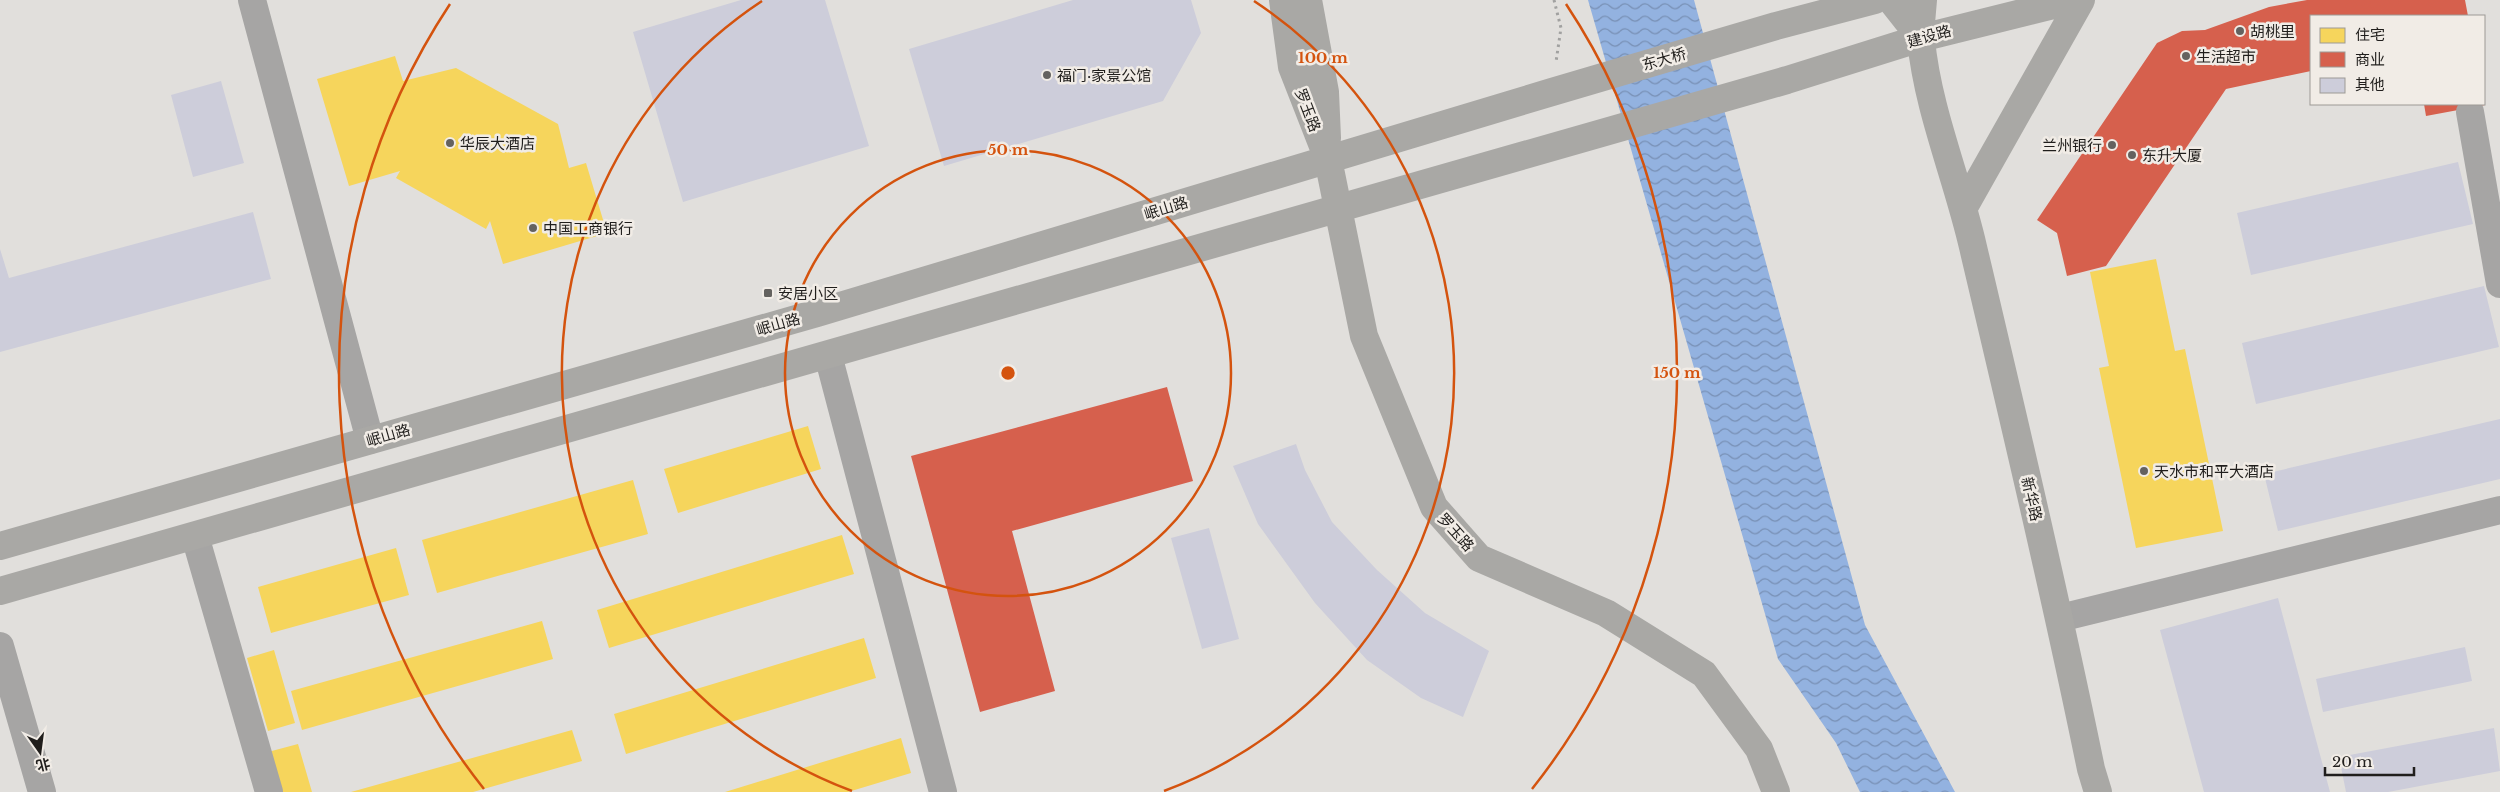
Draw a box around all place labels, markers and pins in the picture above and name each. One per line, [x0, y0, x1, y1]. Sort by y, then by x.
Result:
place label: 胡桃里 [2250, 22, 2295, 41]
marker: 胡桃里 [2234, 25, 2246, 37]
place label: 生活超市 [2196, 47, 2256, 66]
marker: 生活超市 [2180, 50, 2192, 62]
place label: 福门·家景公馆 [1057, 66, 1151, 85]
marker: 福门·家景公馆 [1041, 69, 1053, 81]
place label: 华辰大酒店 [460, 134, 535, 153]
place label: 兰州银行 [2042, 136, 2102, 155]
marker: 华辰大酒店 [444, 137, 456, 149]
marker: 兰州银行 [2106, 139, 2118, 151]
place label: 东升大厦 [2142, 146, 2202, 165]
marker: 东升大厦 [2126, 149, 2138, 161]
place label: 中国工商银行 [543, 219, 633, 238]
marker: 中国工商银行 [527, 222, 539, 234]
place label: 安居小区 [778, 284, 838, 303]
marker: 安居小区 [762, 287, 774, 299]
centre of rings [999, 364, 1017, 382]
place label: 天水市和平大酒店 [2154, 462, 2274, 481]
marker: 天水市和平大酒店 [2138, 465, 2150, 477]

